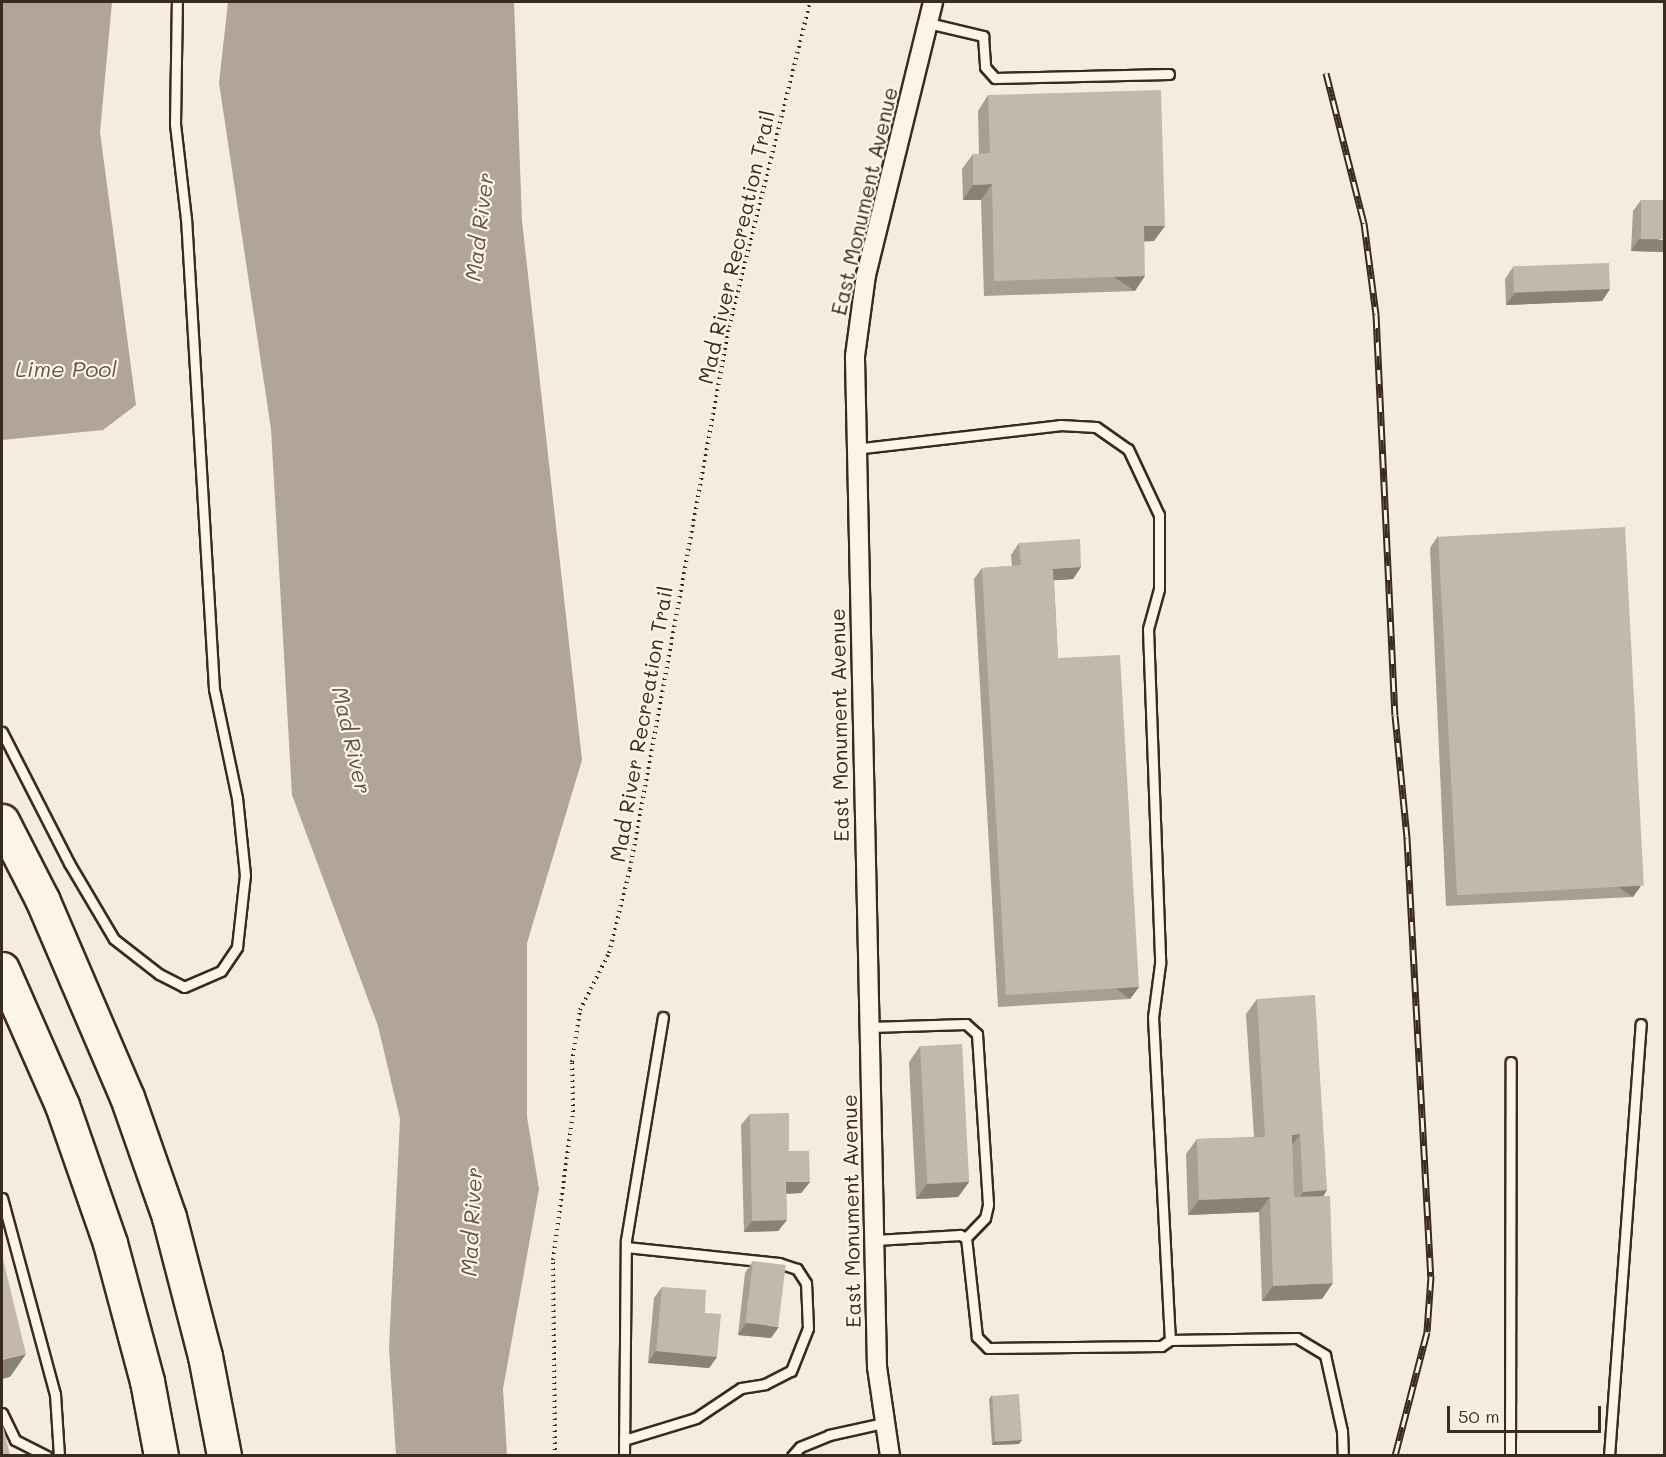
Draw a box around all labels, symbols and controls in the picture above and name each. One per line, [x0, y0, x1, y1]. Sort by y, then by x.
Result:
street label: East Monument Avenue [825, 84, 903, 318]
street label: Mad River Recreation Trail [692, 108, 780, 386]
water label: Mad River [459, 171, 499, 283]
water label: Lime Pool [15, 356, 117, 382]
street label: Mad River Recreation Trail [604, 584, 678, 864]
street label: East Monument Avenue [824, 608, 854, 842]
water label: Mad River [327, 684, 377, 796]
street label: East Monument Avenue [836, 1094, 866, 1328]
water label: Mad River [455, 1167, 487, 1277]
scale bar [1450, 1394, 1604, 1432]
text: 50 m [1458, 1404, 1500, 1428]

